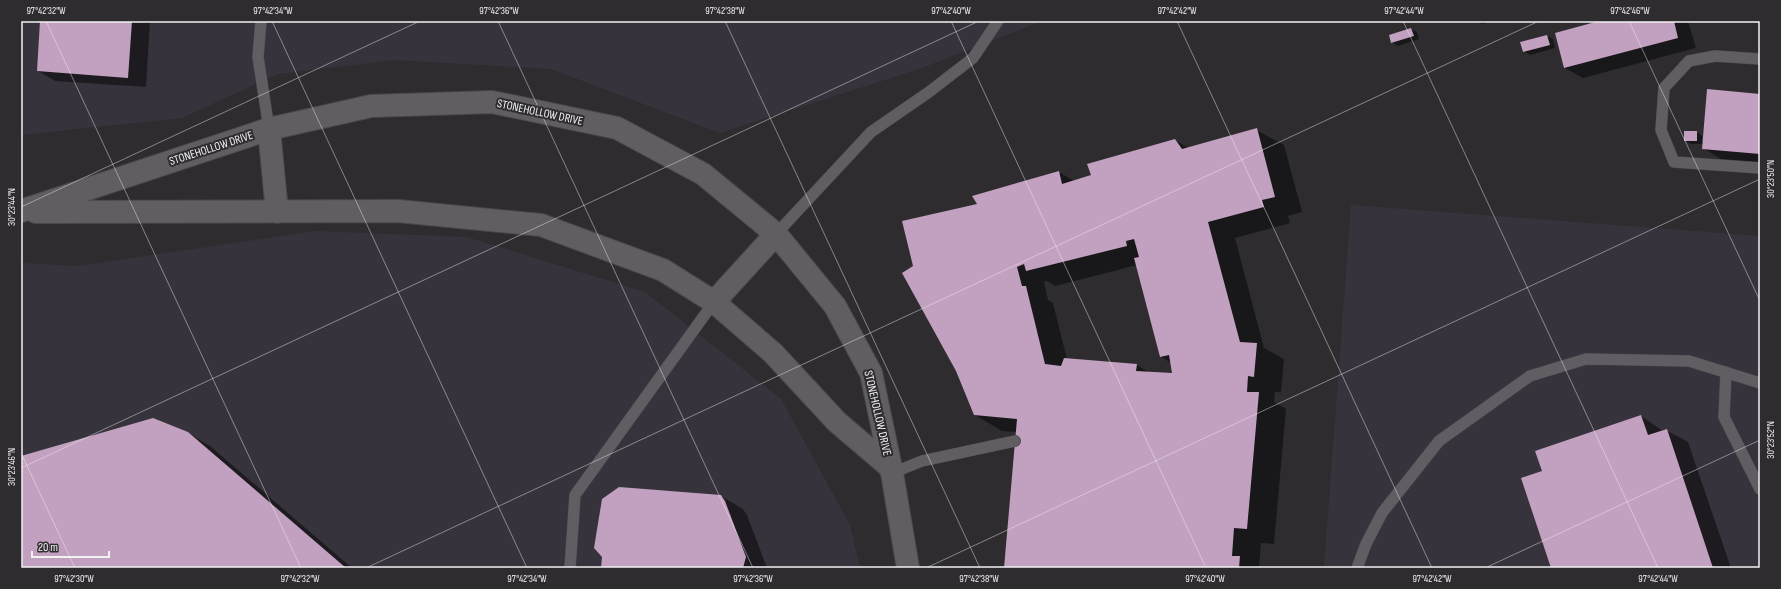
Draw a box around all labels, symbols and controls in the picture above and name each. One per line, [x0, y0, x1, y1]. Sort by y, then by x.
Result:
text: 97°42'32"W [26, 5, 66, 17]
text: 97°42'34"W [253, 5, 293, 17]
text: 97°42'36"W [479, 5, 519, 17]
text: 97°42'38"W [705, 5, 745, 17]
text: 97°42'40"W [931, 5, 971, 17]
text: 97°42'42"W [1157, 5, 1197, 17]
text: 97°42'44"W [1384, 5, 1424, 17]
text: 97°42'46"W [1610, 5, 1650, 17]
street label: STONEHOLLOW DRIVE [496, 96, 584, 129]
street label: STONEHOLLOW DRIVE [167, 128, 255, 169]
text: 30°23'50"N [1765, 160, 1777, 198]
text: 30°23'44"N [6, 188, 18, 226]
street label: STONEHOLLOW DRIVE [860, 369, 895, 457]
text: 30°23'52"N [1765, 421, 1777, 459]
text: 30°23'46"N [6, 448, 18, 486]
scale bar [32, 533, 109, 559]
text: 20 m [38, 540, 58, 555]
text: 97°42'30"W [54, 573, 94, 585]
text: 97°42'32"W [280, 573, 320, 585]
text: 97°42'34"W [507, 573, 547, 585]
text: 97°42'36"W [733, 573, 773, 585]
text: 97°42'38"W [959, 573, 999, 585]
text: 97°42'40"W [1185, 573, 1225, 585]
text: 97°42'42"W [1412, 573, 1452, 585]
text: 97°42'44"W [1638, 573, 1678, 585]

